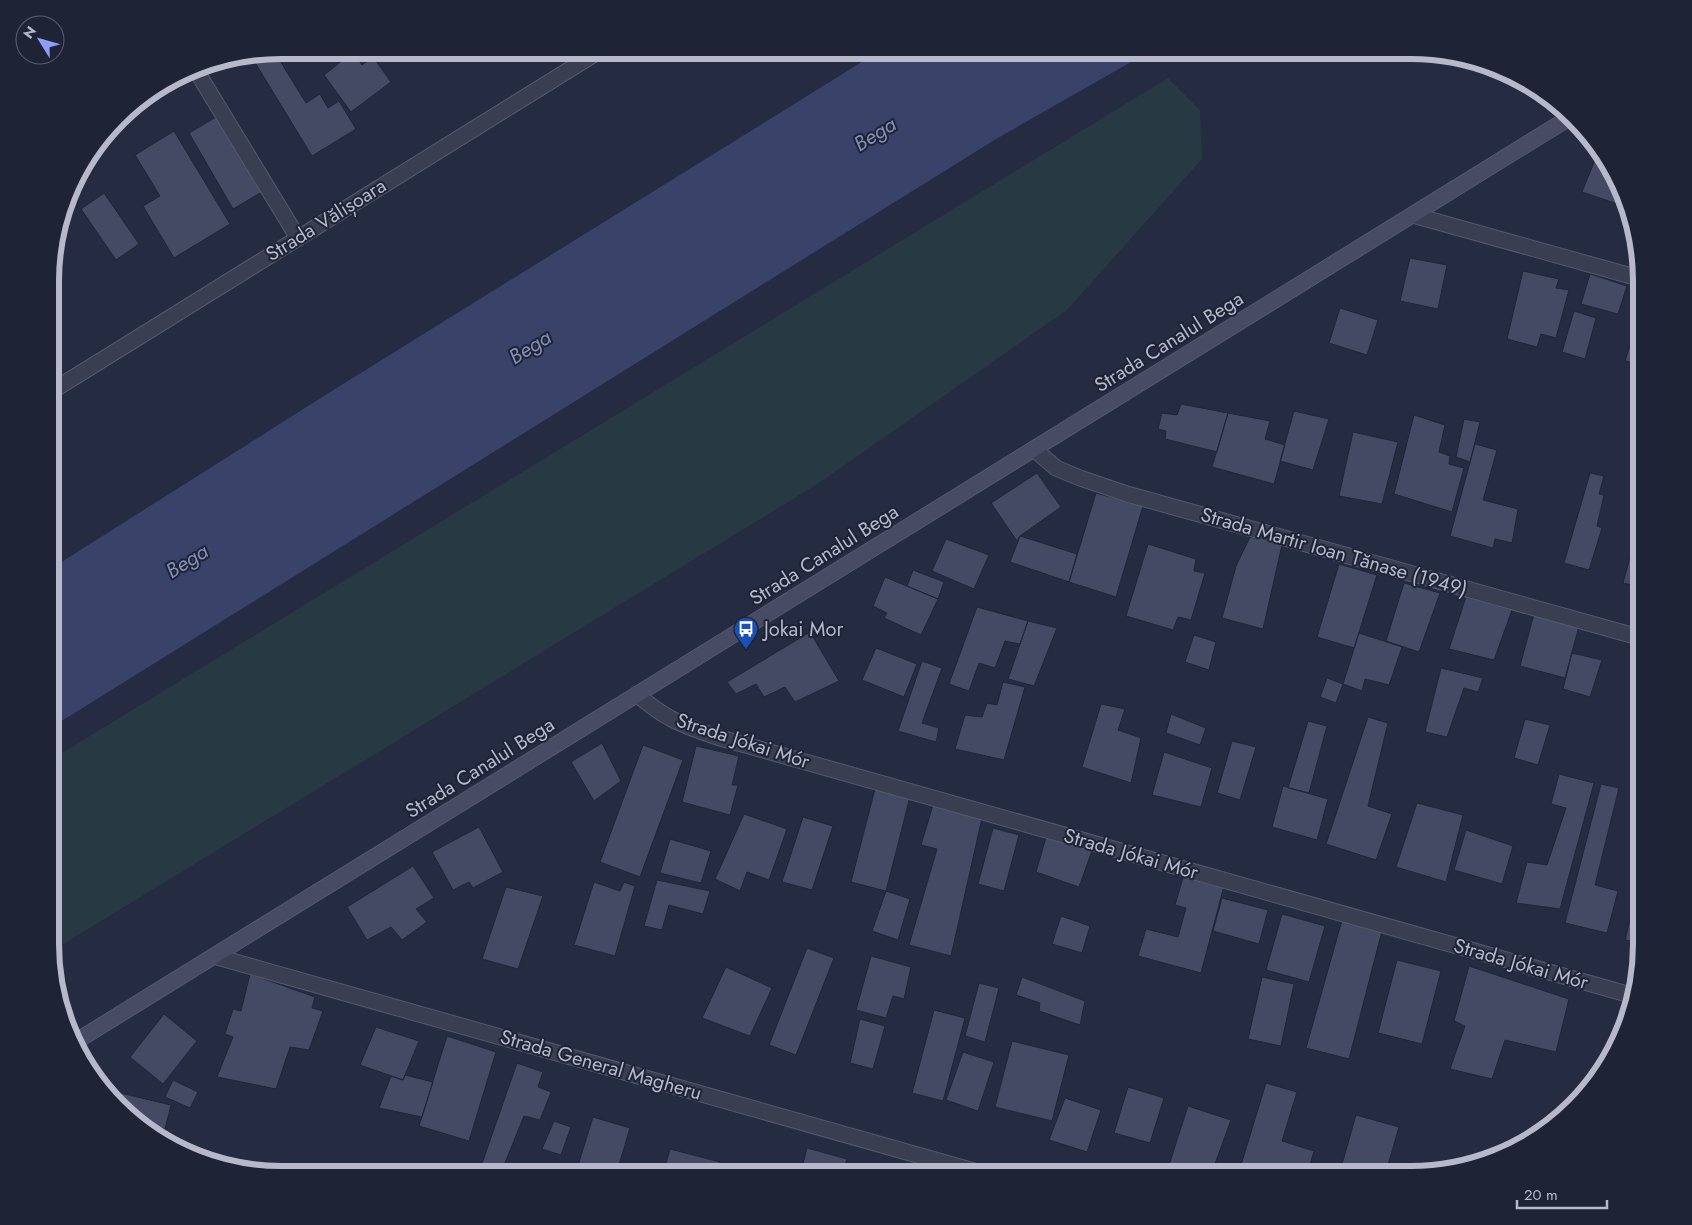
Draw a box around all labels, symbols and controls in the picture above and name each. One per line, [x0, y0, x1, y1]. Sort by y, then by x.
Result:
north arrow [15, 15, 65, 65]
text: N [18, 22, 41, 43]
water label: Bega [848, 109, 902, 159]
street label: Strada Vălișoara [260, 171, 392, 269]
street label: Strada Canalul Bega [1089, 284, 1249, 400]
water label: Bega [503, 322, 557, 372]
street label: Strada Canalul Bega [744, 497, 904, 613]
street label: Strada Martir Ioan Tănase (1949) [1197, 500, 1471, 604]
water label: Bega [160, 536, 214, 586]
place label: Jokai Mor [761, 615, 843, 644]
bus stop icon: Jokai Mor [733, 616, 759, 650]
street label: Strada Jókai Mór [673, 706, 814, 776]
street label: Strada Canalul Bega [400, 710, 560, 826]
street label: Strada Jókai Mór [1060, 821, 1202, 887]
street label: Strada Jókai Mór [1450, 931, 1592, 997]
street label: Strada General Magheru [497, 1022, 705, 1108]
scale bar [1517, 1178, 1607, 1210]
text: 20 m [1524, 1184, 1558, 1206]

